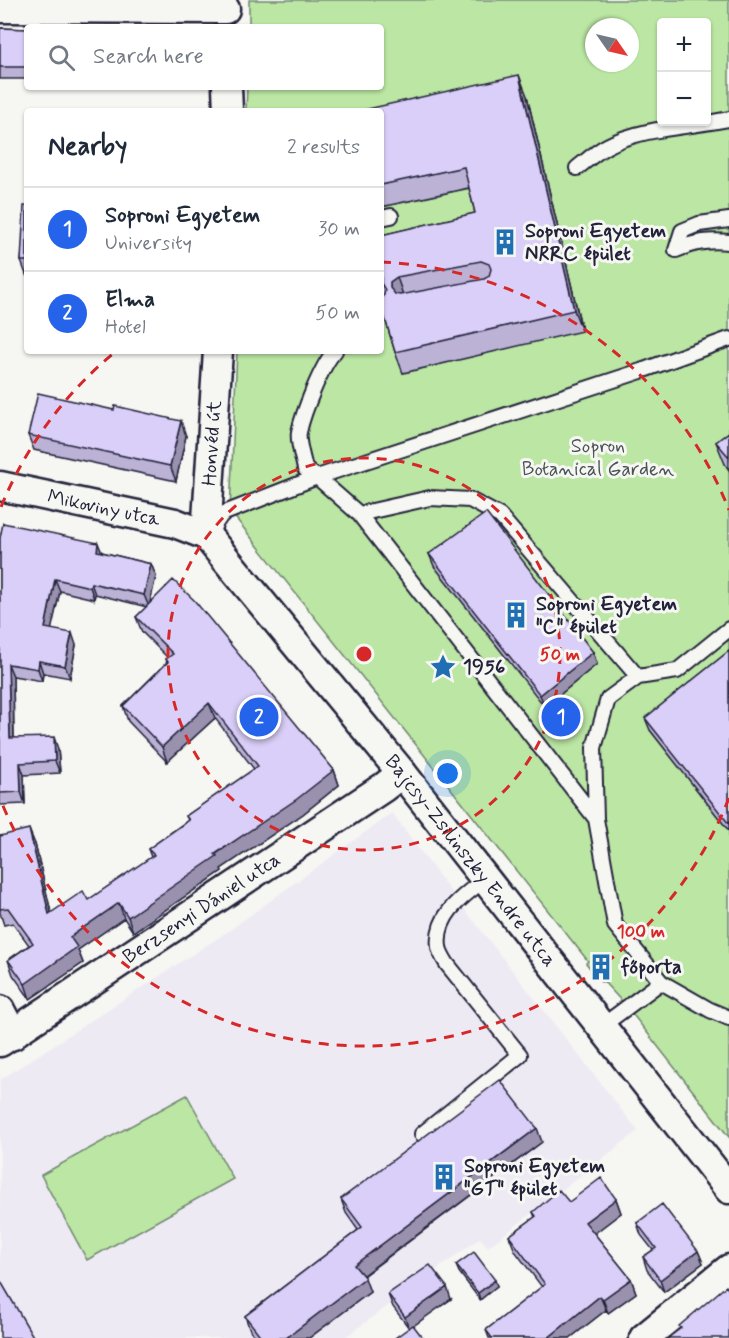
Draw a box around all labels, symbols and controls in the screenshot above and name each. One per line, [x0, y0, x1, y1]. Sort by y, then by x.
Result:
north arrow [585, 18, 639, 72]
map controls [657, 18, 711, 126]
button: + [657, 18, 711, 72]
search box [24, 24, 384, 90]
icon: search [45, 41, 78, 74]
text: Search here [93, 43, 204, 71]
button: − [657, 72, 711, 126]
text: Nearby [48, 130, 127, 164]
text: 2 results [287, 134, 360, 161]
text: Soproni Egyetem [105, 202, 260, 230]
text: 1 [63, 216, 72, 243]
text: 30 m [318, 216, 360, 243]
place label: Soproni Egyetem NRRC épület [525, 218, 666, 268]
building icon: Soproni Egyetem NRRC épület [490, 227, 520, 257]
text: University [105, 230, 192, 257]
text: Elma [105, 286, 155, 314]
text: 2 [63, 300, 72, 327]
text: 50 m [315, 300, 360, 327]
text: Hotel [105, 314, 146, 341]
street label: Honvéd út [196, 399, 228, 487]
park label: Sopron Botanical Garden [522, 433, 674, 483]
street label: Mikoviny utca [45, 483, 163, 533]
place label: Soproni Egyetem "C" épület [536, 591, 677, 641]
building icon: Soproni Egyetem "C" épület [501, 600, 531, 630]
text: 50 m [540, 643, 580, 667]
centre of rings [354, 644, 374, 664]
place icon: 1956 [428, 652, 458, 682]
place label: 1956 [463, 654, 505, 681]
pin: 2 [240, 694, 278, 740]
pin: 1 [542, 694, 580, 740]
street label: Bajcsy-Zsilinszky Endre utca [379, 749, 563, 973]
your location [433, 759, 462, 788]
street label: Berzsenyi Dániel utca [118, 846, 286, 970]
text: 100 m [617, 920, 665, 944]
building icon: főporta [586, 952, 616, 982]
place label: főporta [620, 954, 682, 981]
place label: Soproni Egyetem "GT" épület [464, 1153, 605, 1203]
building icon: Soproni Egyetem "GT" épület [429, 1162, 459, 1192]

